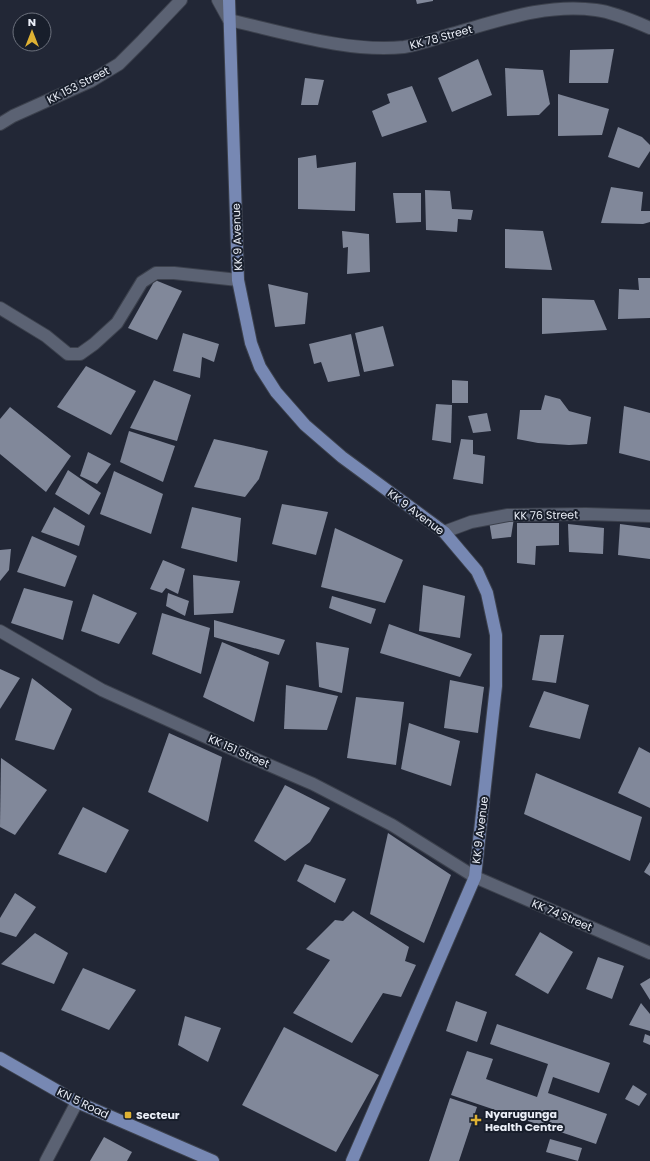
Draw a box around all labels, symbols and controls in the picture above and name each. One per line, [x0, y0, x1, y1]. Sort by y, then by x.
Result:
north arrow [12, 12, 52, 52]
text: N [28, 14, 36, 30]
street label: KK 78 Street [408, 21, 474, 53]
street label: KK 153 Street [44, 62, 112, 108]
street label: KK 9 Avenue [228, 203, 246, 271]
street label: KK 9 Avenue [384, 485, 448, 539]
street label: KK 76 Street [514, 506, 578, 524]
street label: KK 151 Street [206, 730, 272, 772]
street label: KK 9 Avenue [468, 795, 492, 864]
street label: KK 74 Street [529, 895, 595, 935]
street label: KN 5 Road [54, 1084, 112, 1122]
place label: Nyarugunga Health Centre [485, 1106, 563, 1135]
place label: Secteur [136, 1107, 180, 1123]
marker: Secteur [123, 1110, 133, 1120]
marker: Nyarugunga Health Centre [470, 1114, 482, 1126]

